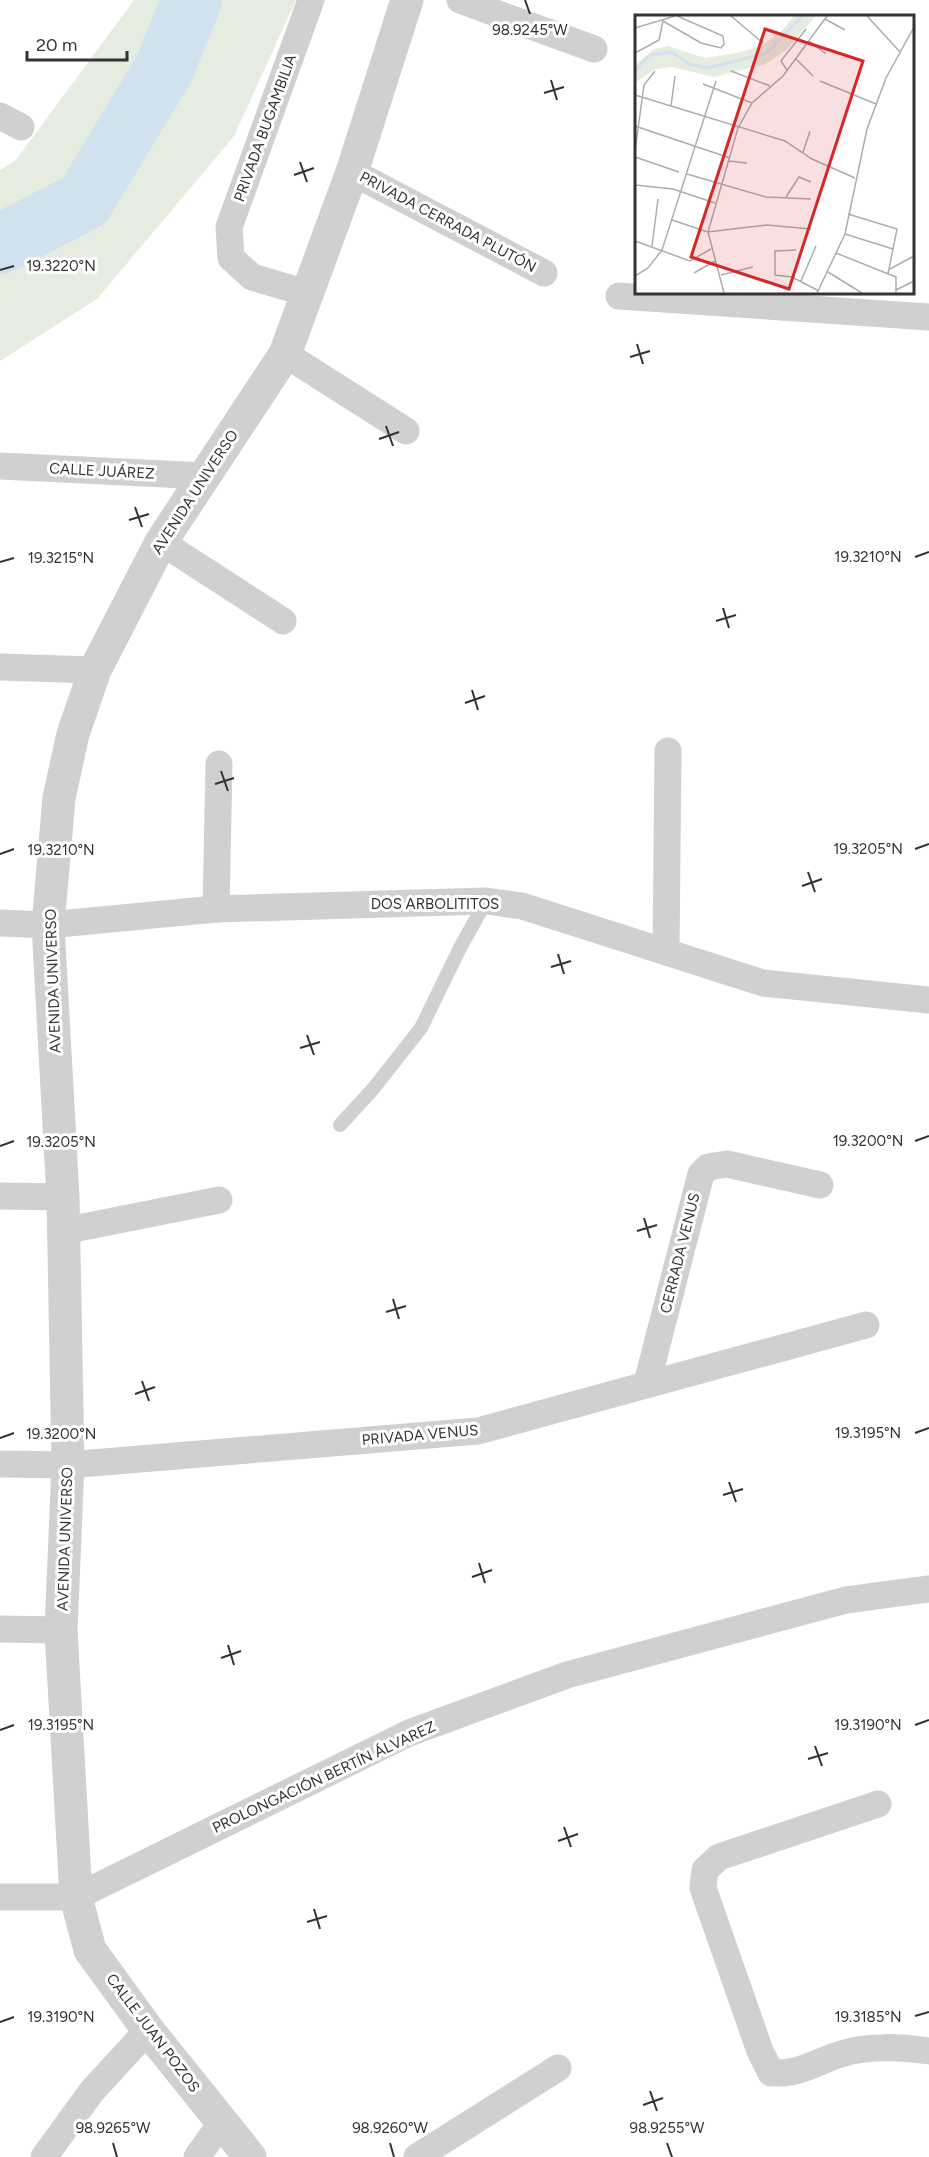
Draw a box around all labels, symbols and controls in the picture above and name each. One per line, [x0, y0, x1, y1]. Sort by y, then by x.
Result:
inset map [635, 15, 914, 294]
text: 98.9245°W [492, 21, 568, 39]
scale bar [27, 24, 128, 62]
text: 20 m [36, 34, 77, 56]
street label: PRIVADA BUGAMBILIA [230, 52, 300, 204]
street label: PRIVADA CERRADA PLUTÓN [357, 168, 539, 276]
text: 19.3220°N [26, 257, 96, 275]
street label: AVENIDA UNIVERSO [148, 427, 242, 557]
street label: CALLE JUÁREZ [49, 459, 155, 483]
text: 19.3210°N [834, 548, 902, 566]
text: 19.3215°N [28, 549, 94, 567]
text: 19.3205°N [833, 840, 903, 858]
text: 19.3210°N [27, 841, 95, 859]
street label: DOS ARBOLITITOS [371, 895, 499, 913]
street label: AVENIDA UNIVERSO [41, 909, 65, 1053]
text: 19.3200°N [833, 1132, 903, 1150]
text: 19.3205°N [26, 1133, 96, 1151]
street label: CERRADA VENUS [656, 1191, 704, 1315]
street label: PRIVADA VENUS [361, 1421, 479, 1449]
text: 19.3195°N [835, 1424, 901, 1442]
text: 19.3200°N [26, 1425, 96, 1443]
street label: AVENIDA UNIVERSO [53, 1467, 77, 1611]
text: 19.3195°N [28, 1716, 94, 1734]
text: 19.3190°N [834, 1716, 902, 1734]
street label: PROLONGACIÓN BERTÍN ÁLVAREZ [210, 1717, 438, 1837]
street label: CALLE JUAN POZOS [103, 1970, 203, 2096]
text: 19.3190°N [27, 2008, 95, 2026]
text: 19.3185°N [834, 2008, 902, 2026]
text: 98.9265°W [76, 2119, 151, 2137]
text: 98.9260°W [352, 2119, 428, 2137]
text: 98.9255°W [630, 2119, 705, 2137]

